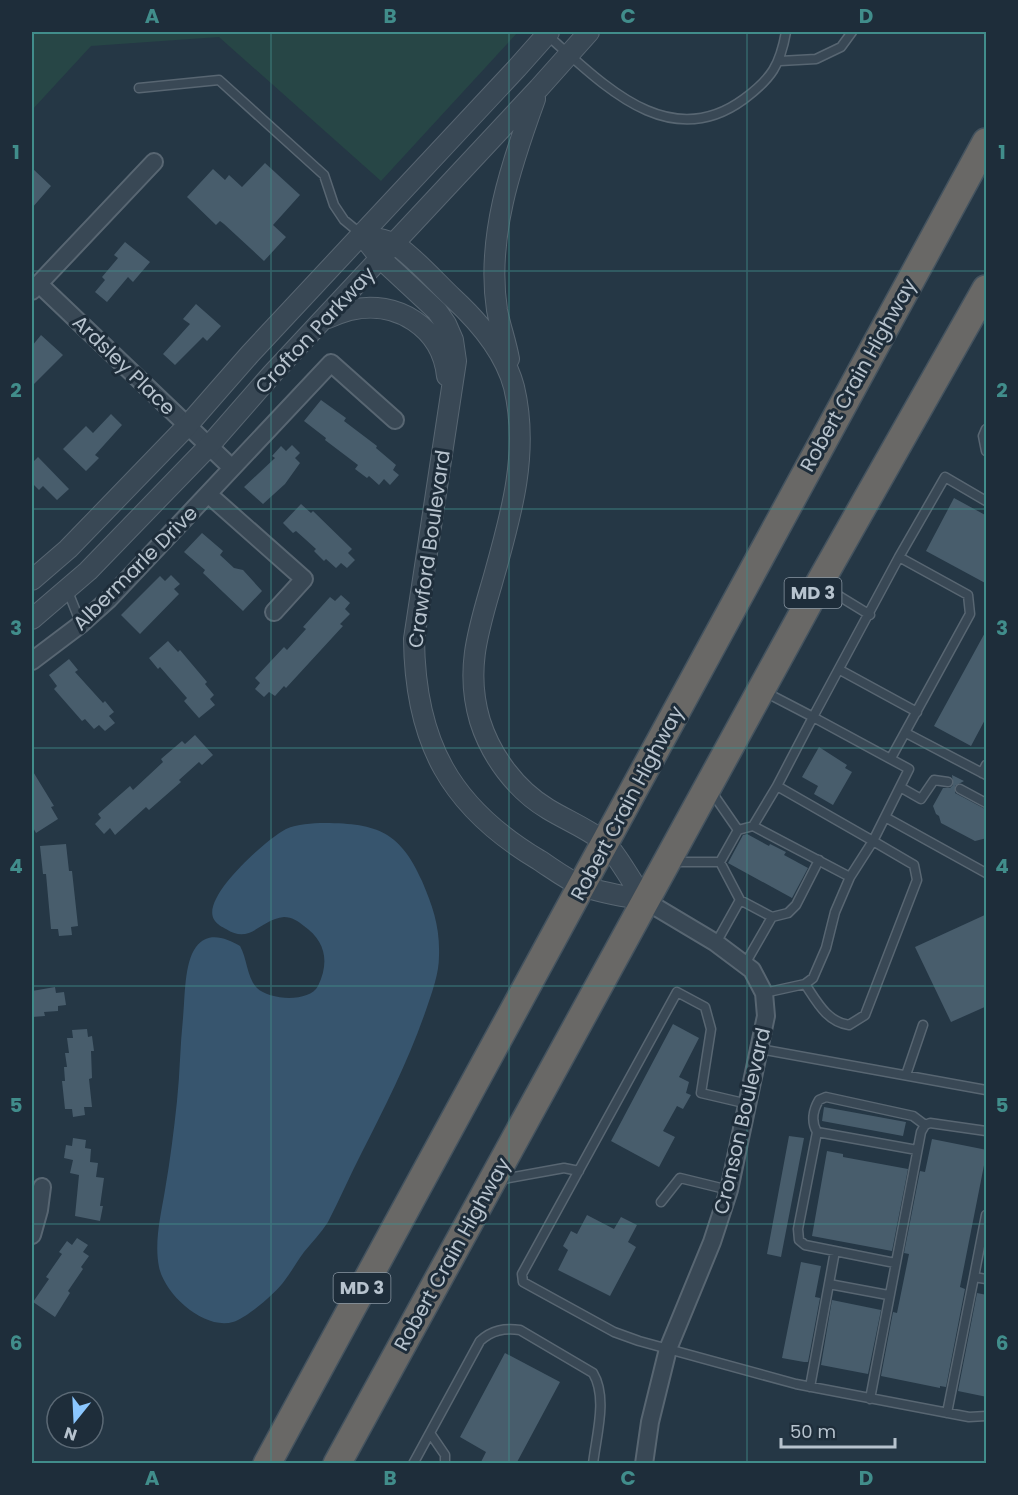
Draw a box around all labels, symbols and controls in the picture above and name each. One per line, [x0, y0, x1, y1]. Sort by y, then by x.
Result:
text: A [145, 2, 160, 30]
text: B [383, 2, 397, 30]
text: C [620, 2, 636, 30]
text: D [859, 2, 873, 30]
text: 1 [12, 138, 20, 166]
text: 1 [998, 138, 1006, 166]
street label: Crofton Parkway [249, 260, 381, 400]
street label: Robert Crain Highway [793, 273, 923, 477]
street label: Ardsley Place [66, 309, 182, 421]
text: 2 [10, 376, 22, 404]
text: 2 [996, 376, 1008, 404]
street label: Crawford Boulevard [401, 448, 457, 650]
street label: Albermarle Drive [66, 499, 204, 637]
road number: MD 3 [784, 578, 842, 608]
text: 3 [10, 614, 22, 642]
text: 3 [996, 614, 1008, 642]
street label: Robert Crain Highway [564, 701, 690, 905]
text: 4 [9, 852, 23, 880]
text: 4 [995, 852, 1009, 880]
street label: Cronson Boulevard [707, 1025, 777, 1217]
text: 5 [10, 1091, 23, 1119]
text: 5 [996, 1091, 1009, 1119]
street label: Robert Crain Highway [387, 1152, 517, 1356]
road number: MD 3 [334, 1273, 391, 1303]
text: 6 [10, 1329, 22, 1357]
text: 6 [996, 1329, 1008, 1357]
north arrow [45, 1390, 105, 1450]
scale bar [781, 1411, 895, 1449]
text: 50 m [790, 1419, 836, 1444]
text: N [61, 1421, 80, 1447]
text: A [145, 1464, 160, 1492]
text: B [383, 1464, 397, 1492]
text: C [620, 1464, 636, 1492]
text: D [859, 1464, 873, 1492]

